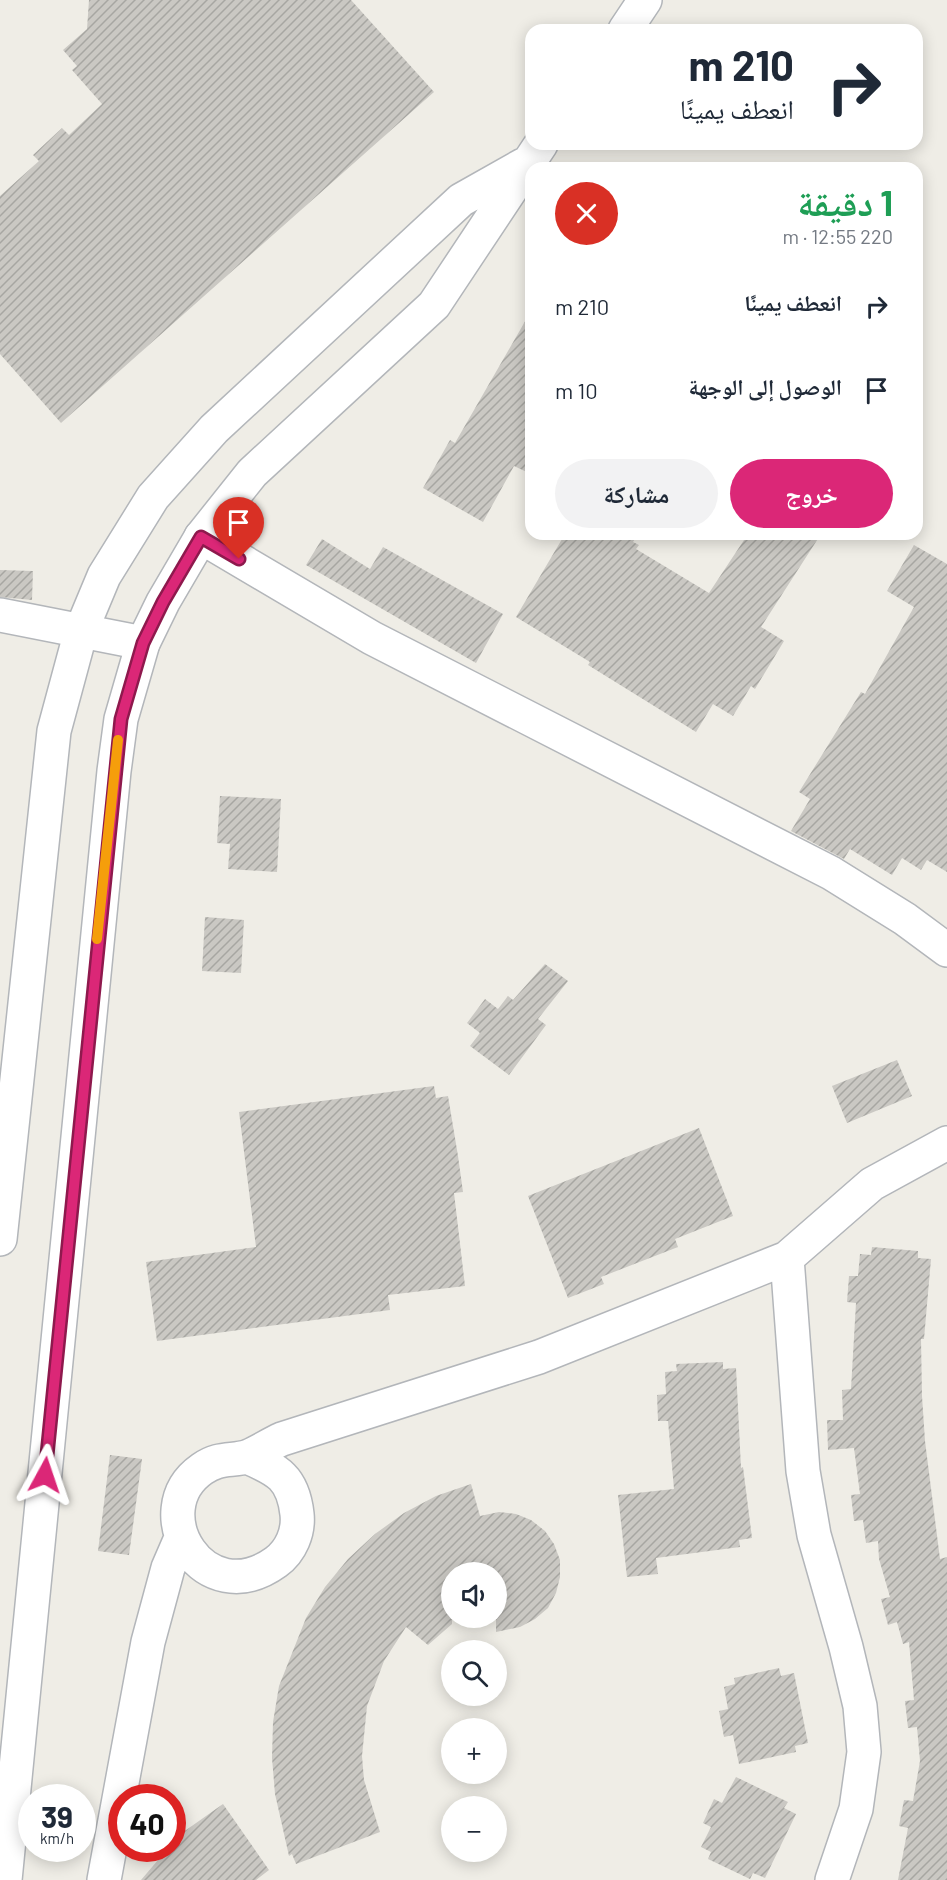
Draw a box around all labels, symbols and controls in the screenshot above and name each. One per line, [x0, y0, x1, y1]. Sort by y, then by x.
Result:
text: 210 m [688, 39, 794, 89]
icon: right [815, 48, 893, 126]
text: انعطف يمينًا [680, 92, 794, 124]
text: 1 دقيقة [797, 180, 893, 223]
button: close [555, 182, 618, 245]
text: 220 m · 12:55 [782, 224, 893, 248]
text: انعطف يمينًا [744, 289, 842, 315]
icon: right [860, 290, 893, 323]
text: 210 m [555, 293, 609, 319]
text: الوصول إلى الوجهة [689, 373, 842, 399]
icon: arrive [860, 374, 893, 407]
text: 10 m [555, 377, 598, 403]
button: مشاركة [555, 459, 718, 528]
button: خروج [730, 459, 893, 528]
pin [213, 497, 264, 559]
icon: arrive [222, 506, 255, 539]
position arrow [13, 1443, 77, 1507]
map controls [441, 1562, 507, 1862]
button: sound [441, 1562, 507, 1628]
button: search [441, 1640, 507, 1706]
button: + [441, 1718, 507, 1784]
speed limit sign: 40 [108, 1784, 186, 1862]
button: − [441, 1796, 507, 1862]
text: 39 [41, 1798, 73, 1834]
text: km/h [40, 1829, 74, 1847]

